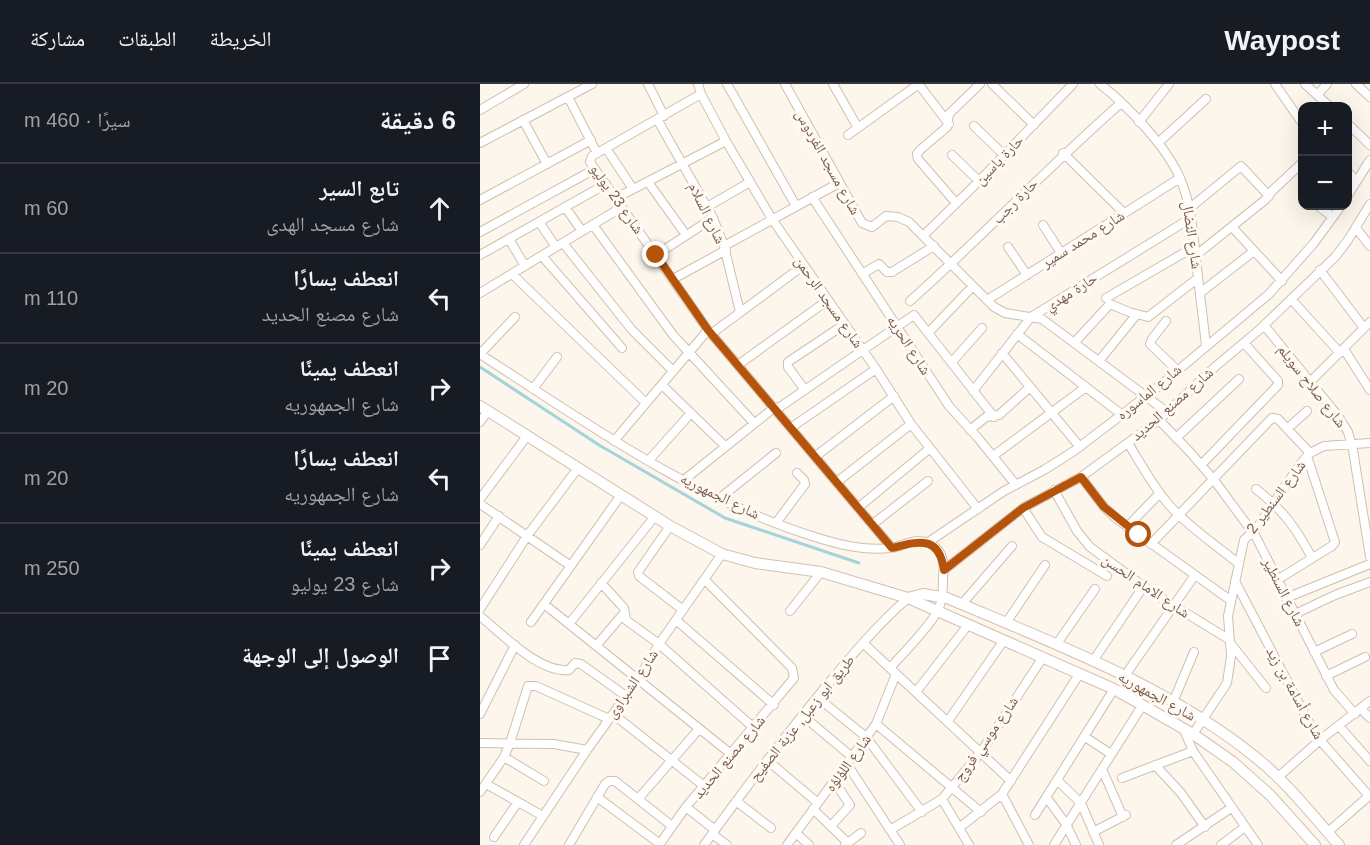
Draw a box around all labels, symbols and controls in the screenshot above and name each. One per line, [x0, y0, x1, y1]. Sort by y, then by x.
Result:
text: Waypost [1224, 25, 1340, 56]
text: مشاركة [30, 27, 85, 50]
text: الطبقات [118, 27, 177, 50]
text: الخريطة [210, 27, 271, 50]
map controls [1298, 102, 1352, 210]
button: + [1298, 102, 1352, 156]
text: 6 دقيقة [380, 105, 456, 135]
street label: شارع مسجد الفردوس [791, 106, 864, 218]
text: سيرًا · 460 m [24, 109, 131, 131]
street label: حارة ياسين [971, 131, 1028, 189]
button: − [1298, 156, 1352, 210]
street label: شارع 23 يوليو [585, 161, 648, 238]
street label: حارة رجب [988, 174, 1042, 228]
text: تابع السير [319, 176, 399, 201]
street label: شارع السلام [684, 179, 730, 247]
icon: ahead [423, 192, 456, 225]
text: 60 m [24, 197, 68, 219]
street label: شارع النضال [1177, 200, 1206, 270]
street label: شارع محمد سمير [1037, 206, 1128, 273]
text: شارع مسجد الهدى [266, 213, 399, 235]
route end [642, 241, 668, 267]
street label: شارع مسجد الرحمن [790, 253, 867, 352]
text: انعطف يسارًا [293, 266, 399, 291]
street label: حارة مهدي [1041, 269, 1102, 317]
icon: left [423, 282, 456, 315]
text: 110 m [24, 287, 78, 309]
text: شارع مصنع الحديد [262, 303, 399, 325]
street label: شارع الحريه [882, 312, 935, 379]
street label: شارع صلاح سويلم [1273, 341, 1350, 432]
text: انعطف يمينًا [300, 356, 399, 381]
street label: شارع الماسوره [1113, 360, 1186, 424]
street label: شارع مصنع الحديد [1127, 363, 1218, 445]
icon: right [423, 372, 456, 405]
text: 20 m [24, 377, 68, 399]
text: شارع الجمهوريه [284, 393, 399, 415]
text: انعطف يسارًا [293, 446, 399, 471]
street label: شارع السنطير 2 [1243, 457, 1310, 538]
icon: left [423, 462, 456, 495]
text: 20 m [24, 467, 68, 489]
street label: شارع الجمهوريه [677, 469, 763, 524]
text: شارع الجمهوريه [284, 483, 399, 505]
route start [1125, 521, 1151, 547]
text: انعطف يمينًا [300, 536, 399, 561]
street label: شارع الامام الحسن [1098, 550, 1193, 623]
icon: right [423, 552, 456, 585]
street label: شارع السنطير [1258, 554, 1309, 630]
text: 250 m [24, 557, 80, 579]
text: شارع 23 يوليو [291, 573, 399, 595]
icon: arrive [423, 642, 456, 675]
text: الوصول إلى الوجهة [242, 643, 399, 668]
street label: شارع أسامة بن زيد [1261, 644, 1328, 743]
street label: شارع الشبراوى [602, 646, 663, 723]
street label: طريق ابو زعبل, عزبة الصفيح [746, 651, 859, 785]
street label: شارع الجمهوريه [1115, 667, 1199, 726]
street label: شارع موسي فروج [950, 693, 1024, 787]
street label: شارع مصنع الحديد [689, 712, 770, 803]
street label: شارع اللؤلؤه [821, 731, 876, 796]

